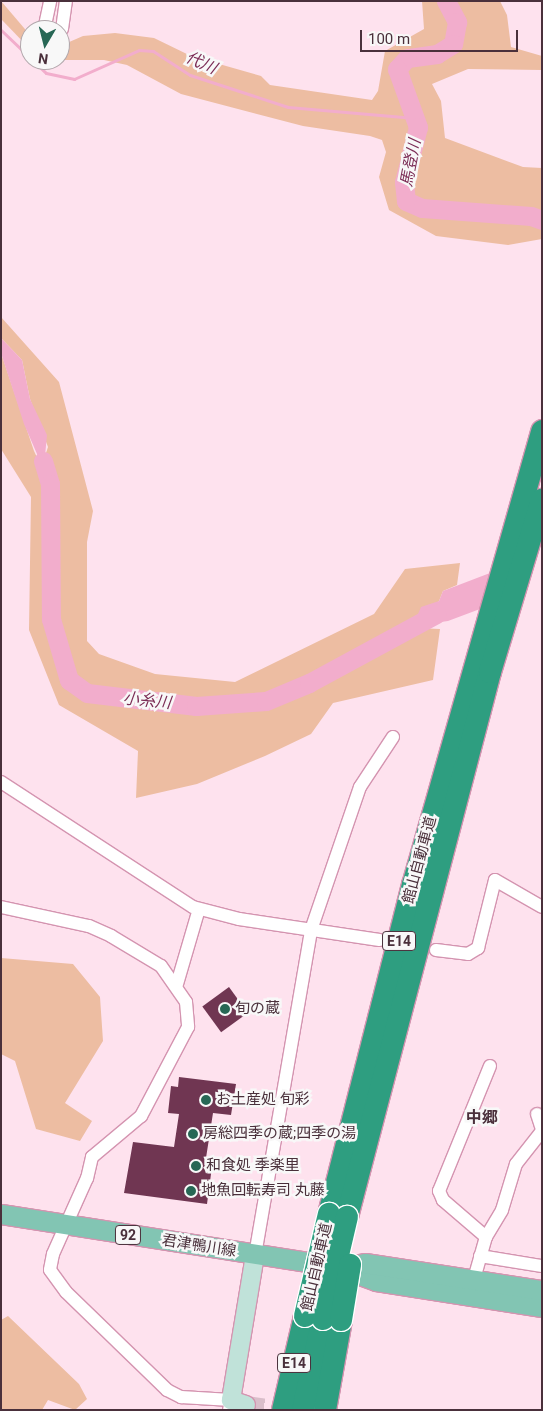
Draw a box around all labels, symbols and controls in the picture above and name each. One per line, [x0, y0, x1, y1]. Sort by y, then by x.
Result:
north arrow [20, 20, 70, 70]
scale bar [363, 20, 520, 52]
text: 100 m [368, 30, 410, 48]
water label: 代川 [182, 48, 220, 78]
text: N [37, 50, 49, 67]
water label: 馬登川 [397, 138, 425, 188]
water label: 小糸川 [122, 689, 172, 713]
street label: 館山自動車道 [400, 814, 440, 906]
road number: E14 [382, 929, 416, 952]
place label: 旬の蔵 [235, 1000, 280, 1018]
marker: 旬の蔵 [219, 1003, 231, 1015]
place label: お土産処 旬彩 [216, 1091, 310, 1109]
marker: お土産処 旬彩 [200, 1094, 212, 1106]
district label: 中郷 [466, 1108, 498, 1128]
place label: 房総四季の蔵;四季の湯 [203, 1125, 356, 1143]
marker: 房総四季の蔵;四季の湯 [187, 1128, 199, 1140]
place label: 和食処 季楽里 [206, 1157, 300, 1175]
marker: 和食処 季楽里 [190, 1160, 202, 1172]
place label: 地魚回転寿司 丸藤 [201, 1182, 325, 1200]
marker: 地魚回転寿司 丸藤 [185, 1185, 197, 1197]
street label: 館山自動車道 [298, 1221, 336, 1313]
road number: 92 [114, 1224, 142, 1246]
street label: 君津鴨川線 [161, 1231, 237, 1261]
road number: E14 [276, 1352, 312, 1375]

